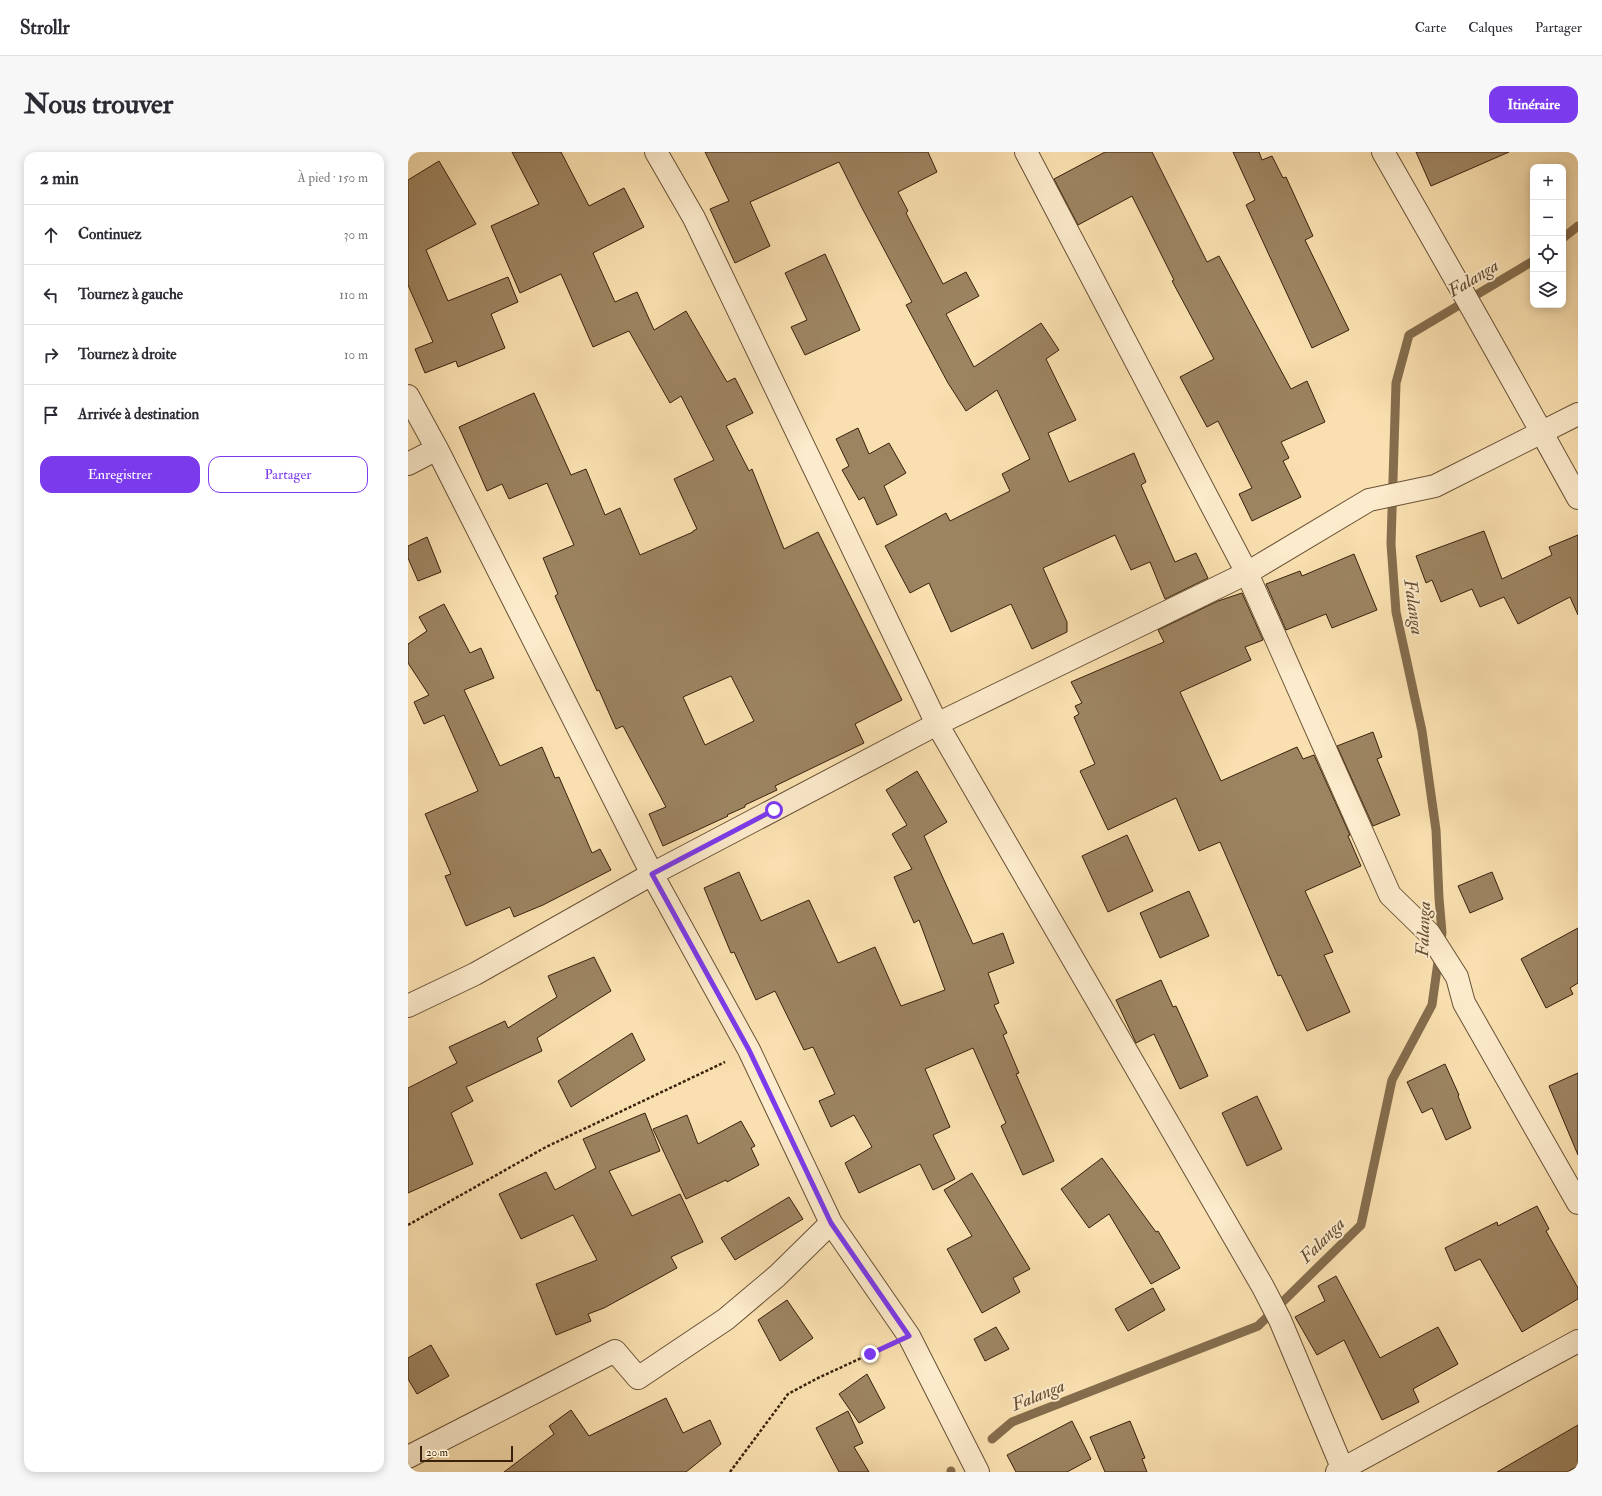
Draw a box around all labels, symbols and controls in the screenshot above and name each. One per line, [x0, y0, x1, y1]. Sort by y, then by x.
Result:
text: Strollr [20, 16, 70, 40]
text: Carte [1415, 19, 1446, 36]
text: Calques [1468, 19, 1513, 36]
text: Partager [1535, 19, 1582, 36]
button: Itinéraire [1489, 86, 1578, 123]
text: Nous trouver [24, 87, 173, 122]
map controls [1530, 164, 1566, 308]
button: + [1530, 164, 1566, 200]
text: 2 min [40, 168, 79, 189]
text: À pied · 150 m [298, 170, 368, 186]
button: − [1530, 200, 1566, 236]
icon: ahead [40, 224, 62, 246]
text: Continuez [78, 225, 142, 244]
text: 30 m [344, 227, 368, 243]
button: locate [1530, 236, 1566, 272]
water label: Falanga [1443, 254, 1503, 303]
button: layers [1530, 272, 1566, 308]
icon: left [40, 284, 62, 306]
text: Tournez à gauche [78, 285, 183, 304]
text: 110 m [339, 287, 368, 303]
icon: right [40, 344, 62, 366]
text: Tournez à droite [78, 345, 177, 364]
text: 10 m [344, 347, 368, 363]
icon: arrive [40, 404, 62, 426]
text: Arrivée à destination [78, 405, 199, 424]
button: Enregistrer [40, 456, 200, 493]
button: Partager [208, 456, 368, 493]
water label: Falanga [1398, 577, 1429, 636]
route start [765, 801, 783, 819]
water label: Falanga [1411, 901, 1436, 958]
water label: Falanga [1294, 1213, 1350, 1269]
route end [861, 1345, 879, 1363]
water label: Falanga [1007, 1374, 1068, 1417]
scale bar [420, 1444, 513, 1463]
text: 20 m [426, 1446, 448, 1459]

